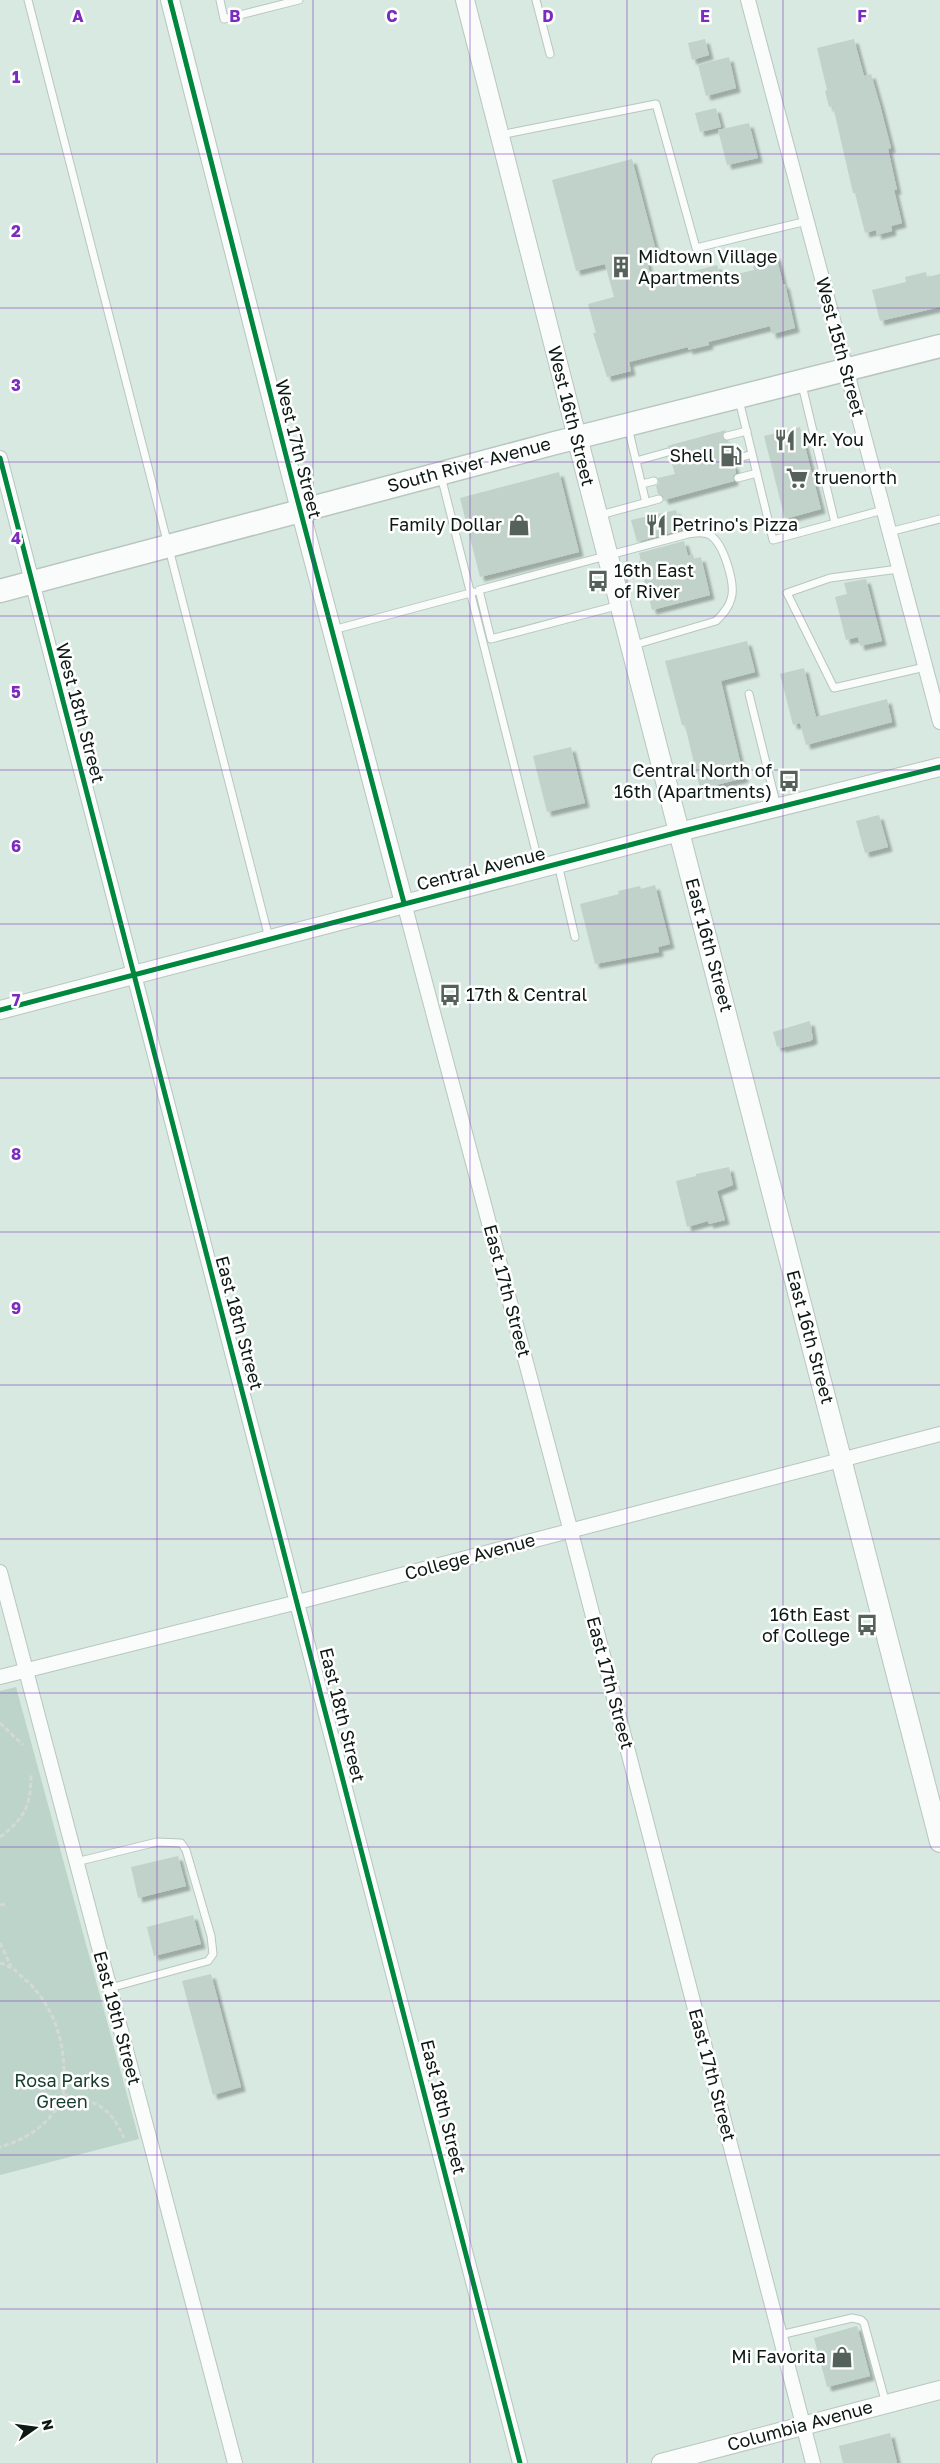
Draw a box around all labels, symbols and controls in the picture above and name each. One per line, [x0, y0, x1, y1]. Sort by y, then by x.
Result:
text: A [72, 6, 84, 26]
text: B [229, 6, 241, 26]
text: C [386, 6, 398, 26]
text: D [542, 6, 554, 26]
text: E [700, 6, 710, 26]
text: F [857, 6, 867, 26]
text: 1 [12, 67, 20, 87]
text: 2 [11, 221, 21, 241]
place label: Midtown Village Apartments [638, 245, 777, 288]
building icon: Midtown Village Apartments [608, 254, 634, 280]
street label: West 15th Street [812, 275, 870, 419]
street label: West 16th Street [544, 343, 600, 488]
text: 3 [11, 375, 21, 395]
street label: West 17th Street [271, 377, 327, 521]
restaurant icon: Mr. You [772, 427, 798, 453]
place label: Mr. You [802, 428, 864, 450]
street label: South River Avenue [385, 432, 553, 496]
fuel station icon: Shell [718, 443, 744, 469]
place label: Shell [669, 444, 714, 466]
supermarket icon: truenorth [784, 465, 810, 491]
place label: truenorth [814, 466, 897, 488]
shop icon: Family Dollar [506, 512, 532, 538]
restaurant icon: Petrino's Pizza [643, 512, 669, 538]
place label: Family Dollar [389, 513, 502, 535]
place label: Petrino's Pizza [672, 513, 798, 535]
text: 4 [11, 528, 21, 548]
place label: 16th East of River [614, 559, 694, 602]
bus stop icon: 16th East of River [585, 568, 611, 594]
street label: West 18th Street [52, 640, 110, 785]
text: 5 [11, 682, 21, 702]
place label: Central North of 16th (Apartments) [614, 759, 772, 802]
bus stop icon: Central North of 16th (Apartments) [776, 768, 802, 794]
text: 6 [11, 836, 21, 856]
street label: Central Avenue [414, 841, 547, 895]
street label: East 16th Street [681, 875, 738, 1014]
bus stop icon: 17th & Central [437, 982, 463, 1008]
place label: 17th & Central [466, 983, 587, 1005]
text: 7 [12, 990, 21, 1010]
text: 8 [11, 1144, 21, 1164]
street label: East 17th Street [480, 1222, 536, 1360]
street label: East 18th Street [211, 1253, 268, 1392]
street label: East 16th Street [782, 1267, 839, 1406]
text: 9 [11, 1298, 21, 1318]
street label: College Avenue [402, 1528, 537, 1584]
place label: 16th East of College [762, 1603, 850, 1646]
bus stop icon: 16th East of College [854, 1612, 880, 1638]
street label: East 17th Street [583, 1614, 639, 1752]
street label: East 18th Street [316, 1645, 370, 1784]
street label: East 19th Street [89, 1948, 146, 2087]
street label: East 17th Street [685, 2006, 741, 2144]
street label: East 18th Street [417, 2037, 471, 2176]
park label: Rosa Parks Green [14, 2069, 110, 2112]
shop icon: Mi Favorita [829, 2344, 855, 2370]
place label: Mi Favorita [731, 2345, 826, 2367]
street label: Columbia Avenue [725, 2395, 875, 2455]
north arrow [10, 2403, 60, 2453]
text: N [39, 2418, 58, 2432]

